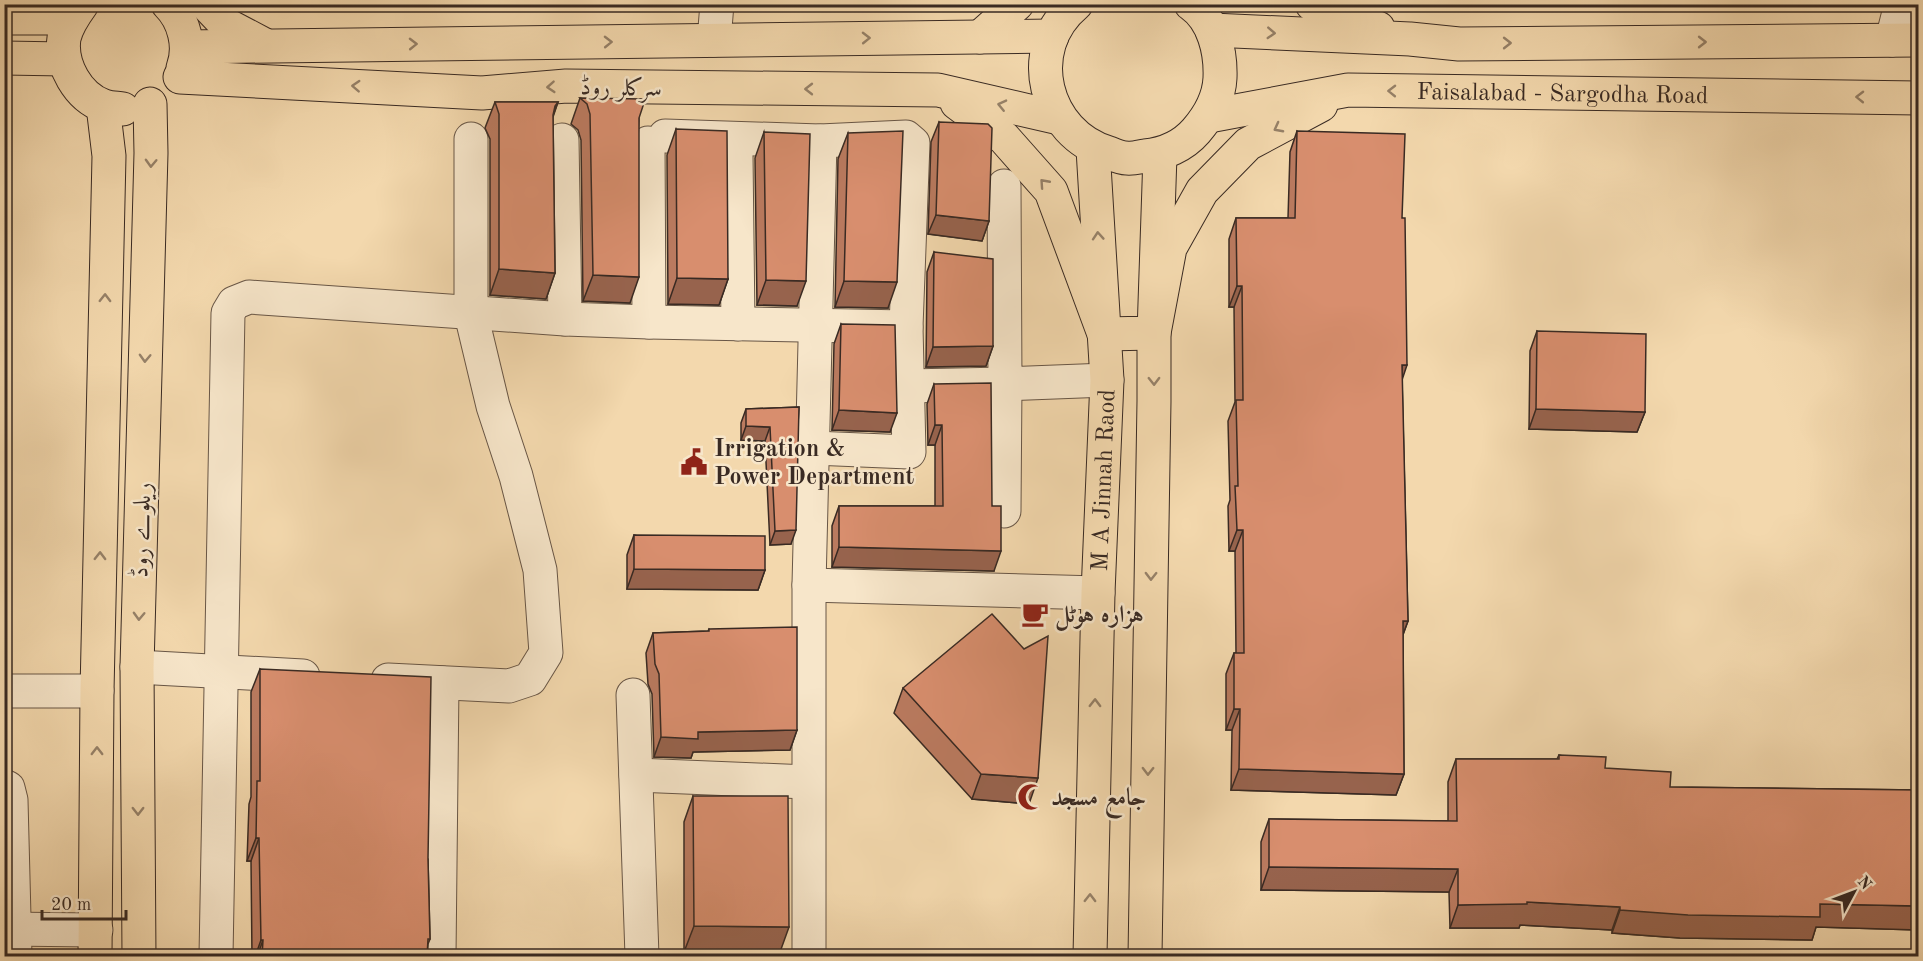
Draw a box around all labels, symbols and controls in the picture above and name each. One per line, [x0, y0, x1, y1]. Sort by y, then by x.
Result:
one-way arrow [1266, 27, 1275, 40]
one-way arrow [862, 32, 871, 44]
one-way arrow [604, 35, 613, 48]
one-way arrow [1698, 36, 1707, 48]
one-way arrow [1503, 37, 1512, 49]
one-way arrow [409, 38, 418, 50]
street label: سرکلر روڈ [580, 73, 662, 104]
one-way arrow [352, 79, 361, 92]
one-way arrow [546, 81, 555, 94]
street label: Faisalabad - Sargodha Road [1416, 81, 1709, 109]
one-way arrow [804, 83, 813, 95]
one-way arrow [1388, 84, 1397, 97]
one-way arrow [1856, 91, 1865, 103]
one-way arrow [997, 99, 1007, 112]
one-way arrow [1274, 121, 1285, 132]
one-way arrow [144, 158, 157, 167]
one-way arrow [1040, 179, 1051, 190]
one-way arrow [1092, 231, 1105, 240]
one-way arrow [99, 294, 112, 303]
one-way arrow [139, 353, 152, 362]
one-way arrow [1148, 377, 1160, 386]
street label: M A Jinnah Raod [1089, 389, 1121, 572]
place label: Irrigation & Power Department [714, 438, 915, 490]
public building icon: Irrigation & Power Department [679, 447, 709, 477]
street label: ریلوے روڈ [126, 482, 158, 578]
one-way arrow [94, 552, 106, 561]
one-way arrow [1145, 572, 1158, 581]
cafe icon: ہزارہ ہوٹل [1020, 599, 1050, 629]
place label: ہزارہ ہوٹل [1055, 604, 1144, 631]
one-way arrow [132, 611, 145, 620]
one-way arrow [1089, 699, 1101, 708]
one-way arrow [91, 747, 103, 756]
one-way arrow [1142, 767, 1154, 776]
mosque icon: جامع مسجد [1016, 782, 1046, 812]
place label: جامع مسجد [1051, 786, 1146, 819]
one-way arrow [132, 806, 144, 815]
north arrow [1824, 862, 1884, 922]
text: N [1854, 874, 1874, 894]
scale bar [42, 883, 126, 921]
one-way arrow [1084, 894, 1097, 903]
text: 20 m [51, 896, 91, 914]

